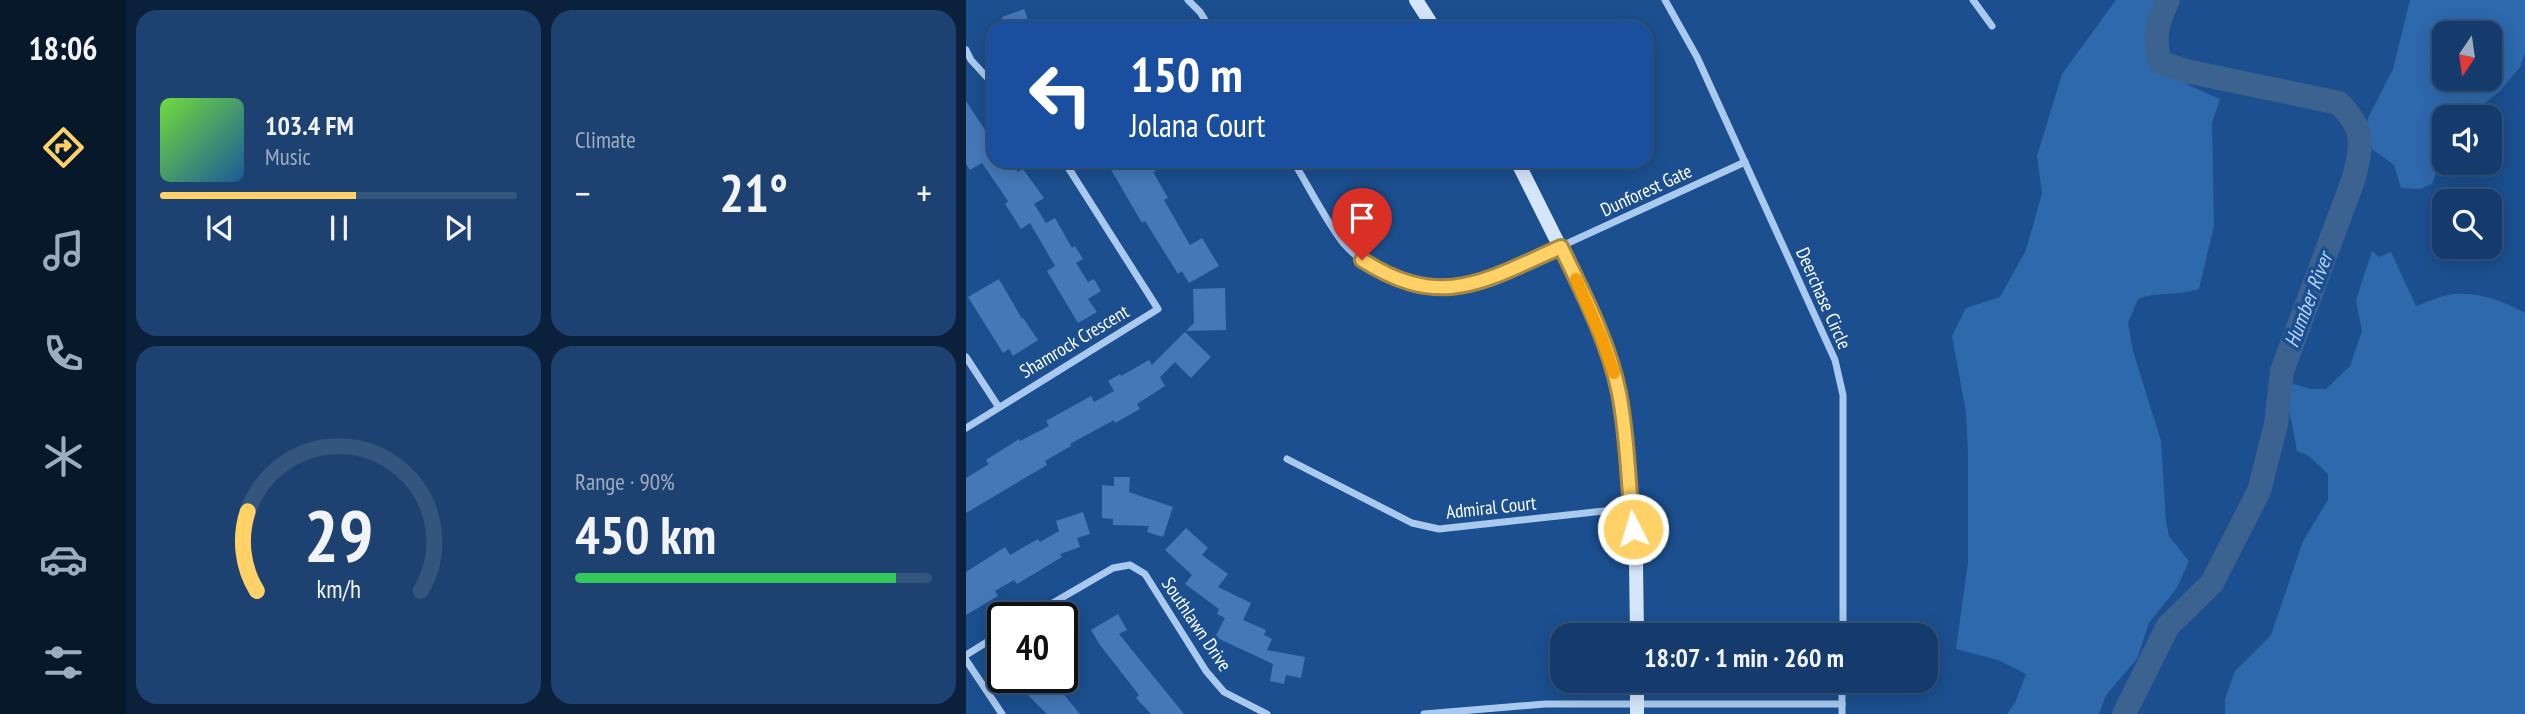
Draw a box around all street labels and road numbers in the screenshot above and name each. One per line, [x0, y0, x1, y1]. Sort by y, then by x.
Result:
street label: Dunforest Gate [1596, 158, 1696, 222]
street label: Deerchase Circle [1791, 243, 1857, 353]
street label: Shamrock Crescent [1015, 299, 1134, 383]
street label: Admiral Court [1445, 490, 1538, 524]
street label: Southlawn Drive [1157, 572, 1237, 676]

